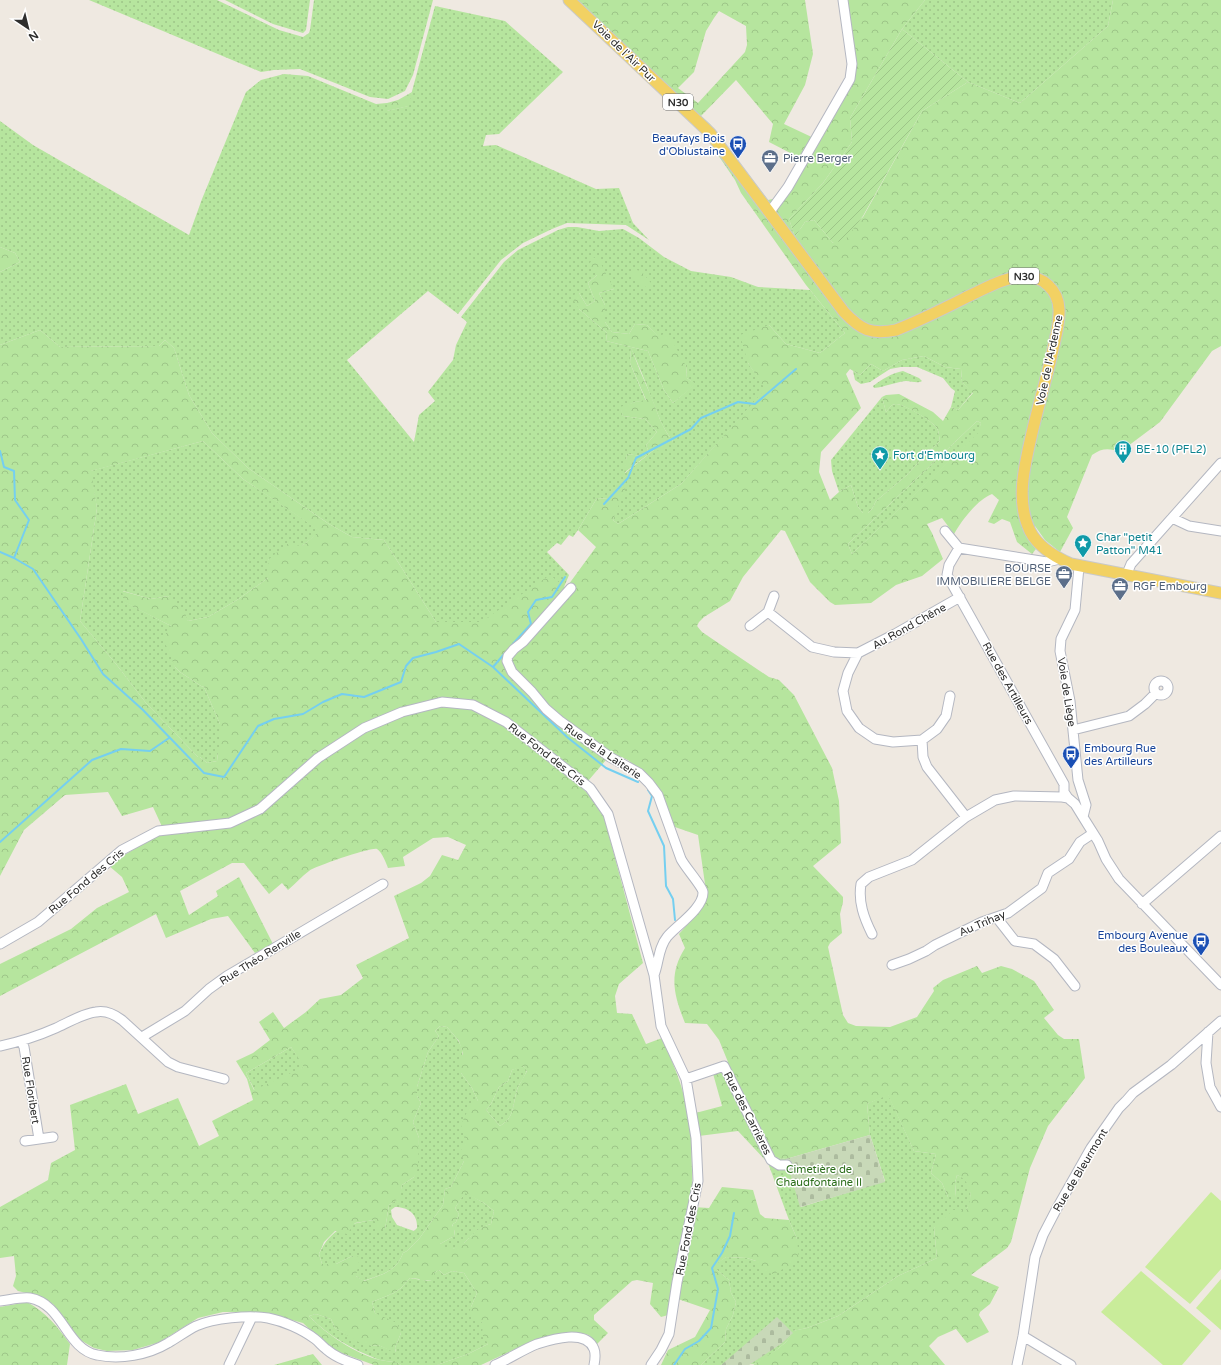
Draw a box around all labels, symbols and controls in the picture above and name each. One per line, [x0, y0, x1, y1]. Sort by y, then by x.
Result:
north arrow [8, 8, 48, 48]
street label: Voie de l'Air Pur [589, 18, 659, 85]
text: N [26, 28, 41, 44]
road number: N30 [663, 94, 693, 110]
place label: Beaufays Bois d'Oblustaine [652, 132, 725, 158]
bus stop icon: Beaufays Bois d'Oblustaine [728, 134, 748, 159]
office icon: Pierre Berger [760, 148, 780, 173]
place label: Pierre Berger [783, 152, 853, 165]
road number: N30 [1009, 268, 1039, 284]
street label: Voie de l'Ardenne [1034, 314, 1065, 406]
building icon: BE-10 (PFL2) [1113, 439, 1133, 464]
place label: BE-10 (PFL2) [1136, 443, 1206, 456]
place icon: Fort d'Embourg [870, 445, 890, 470]
place label: Fort d'Embourg [893, 449, 975, 462]
place label: Char "petit Patton" M41 [1096, 531, 1163, 557]
place icon: Char "petit Patton" M41 [1073, 533, 1093, 558]
place label: BOURSE IMMOBILIERE BELGE [936, 562, 1051, 588]
office icon: BOURSE IMMOBILIERE BELGE [1054, 564, 1074, 589]
office icon: RGF Embourg [1110, 576, 1130, 601]
place label: RGF Embourg [1133, 580, 1207, 593]
street label: Au Rond Chêne [870, 601, 948, 652]
street label: Rue des Artilleurs [980, 640, 1036, 727]
street label: Voie de Liège [1055, 656, 1078, 728]
street label: Rue Fond des Cris [506, 720, 588, 789]
street label: Rue de la Laiterie [562, 721, 644, 782]
place label: Embourg Rue des Artilleurs [1084, 742, 1156, 768]
bus stop icon: Embourg Rue des Artilleurs [1061, 744, 1081, 769]
street label: Rue Fond des Cris [46, 846, 127, 917]
street label: Au Trihay [957, 908, 1008, 939]
street label: Rue Théo Renville [217, 927, 303, 988]
place label: Embourg Avenue des Bouleaux [1097, 929, 1188, 955]
bus stop icon: Embourg Avenue des Bouleaux [1191, 931, 1211, 956]
street label: Rue Floribert [19, 1055, 42, 1125]
street label: Rue des Carrières [721, 1069, 774, 1157]
street label: Rue de Bleurmont [1050, 1126, 1110, 1214]
park label: Cimetière de Chaudfontaine II [776, 1163, 862, 1189]
street label: Rue Fond des Cris [673, 1182, 704, 1277]

